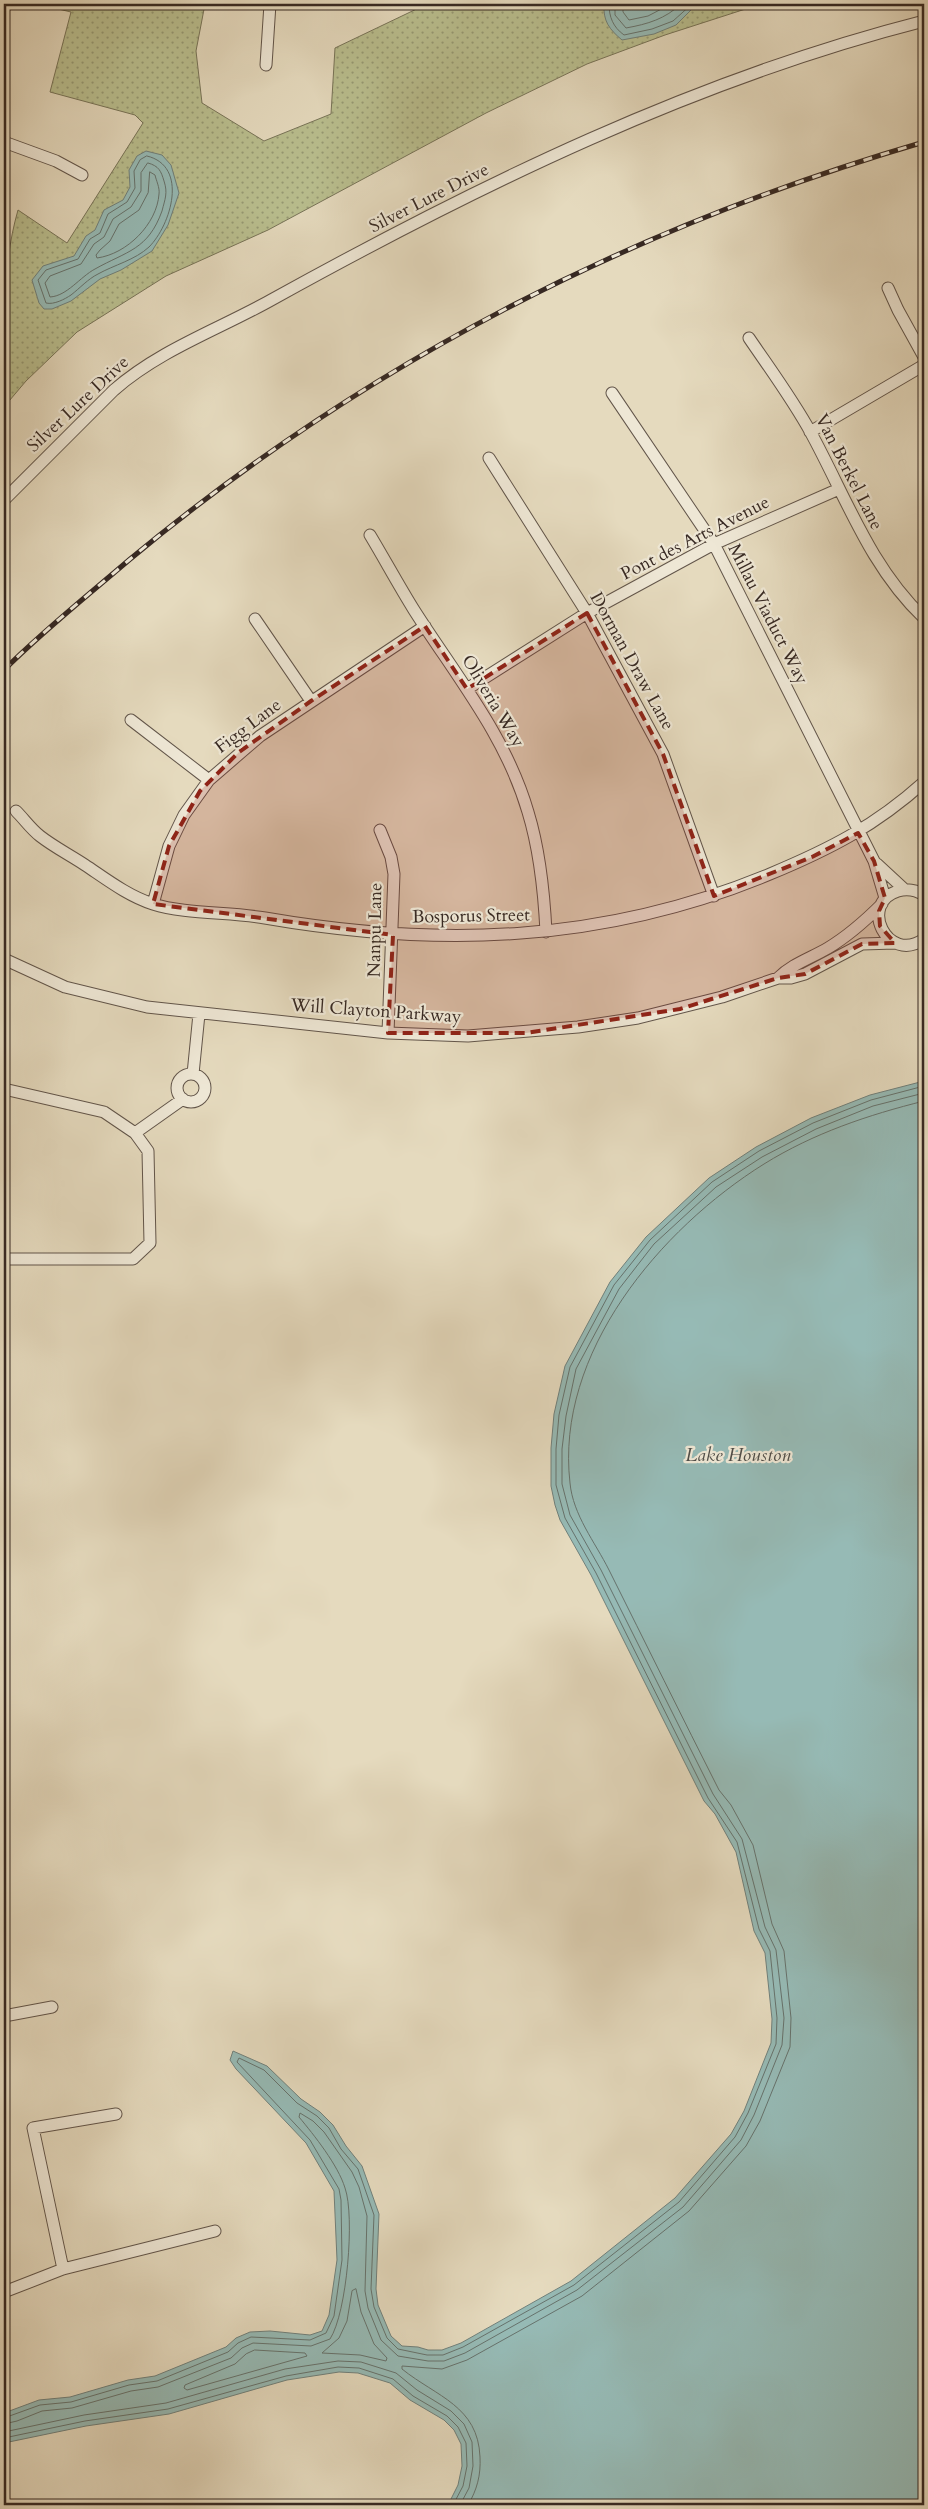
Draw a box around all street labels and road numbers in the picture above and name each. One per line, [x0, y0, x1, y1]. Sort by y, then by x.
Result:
street label: Silver Lure Drive [365, 157, 493, 239]
street label: Silver Lure Drive [21, 350, 135, 458]
street label: Van Berkel Lane [809, 410, 889, 534]
street label: Pont des Arts Avenue [616, 490, 774, 586]
street label: Millau Viaduct Way [722, 539, 815, 689]
street label: Dorman Draw Lane [584, 587, 680, 735]
street label: Oliveria Way [456, 650, 531, 752]
street label: Figg Lane [210, 693, 286, 759]
street label: Nanpu Lane [362, 882, 388, 978]
street label: Bosporus Street [412, 902, 530, 930]
street label: Will Clayton Parkway [289, 992, 463, 1029]

